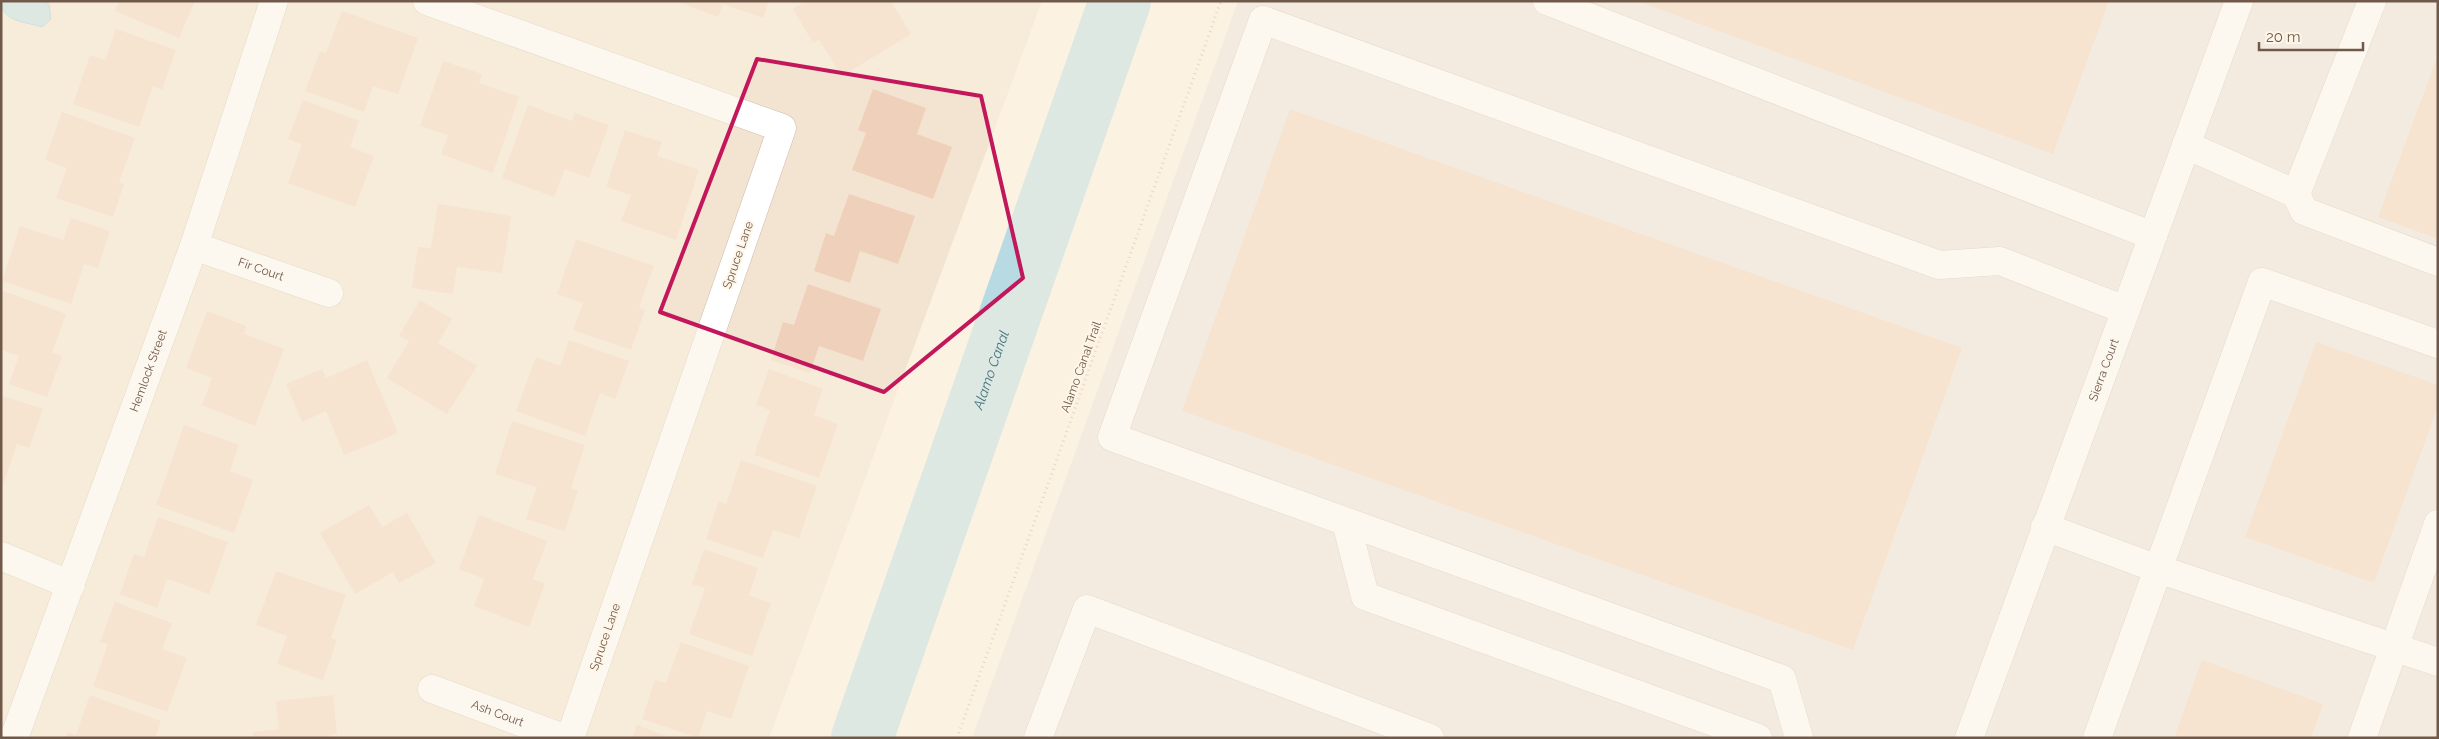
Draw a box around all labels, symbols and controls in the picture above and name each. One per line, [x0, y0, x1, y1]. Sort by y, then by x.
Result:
scale bar [2259, 20, 2363, 52]
text: 20 m [2266, 28, 2301, 46]
street label: Spruce Lane [720, 220, 756, 290]
street label: Fir Court [236, 255, 286, 284]
street label: Alamo Canal Trail [1058, 319, 1104, 414]
street label: Hemlock Street [127, 328, 170, 414]
water label: Alamo Canal [969, 328, 1012, 412]
street label: Sierra Court [2086, 337, 2122, 403]
street label: Spruce Lane [587, 602, 623, 672]
street label: Ash Court [470, 697, 526, 729]

